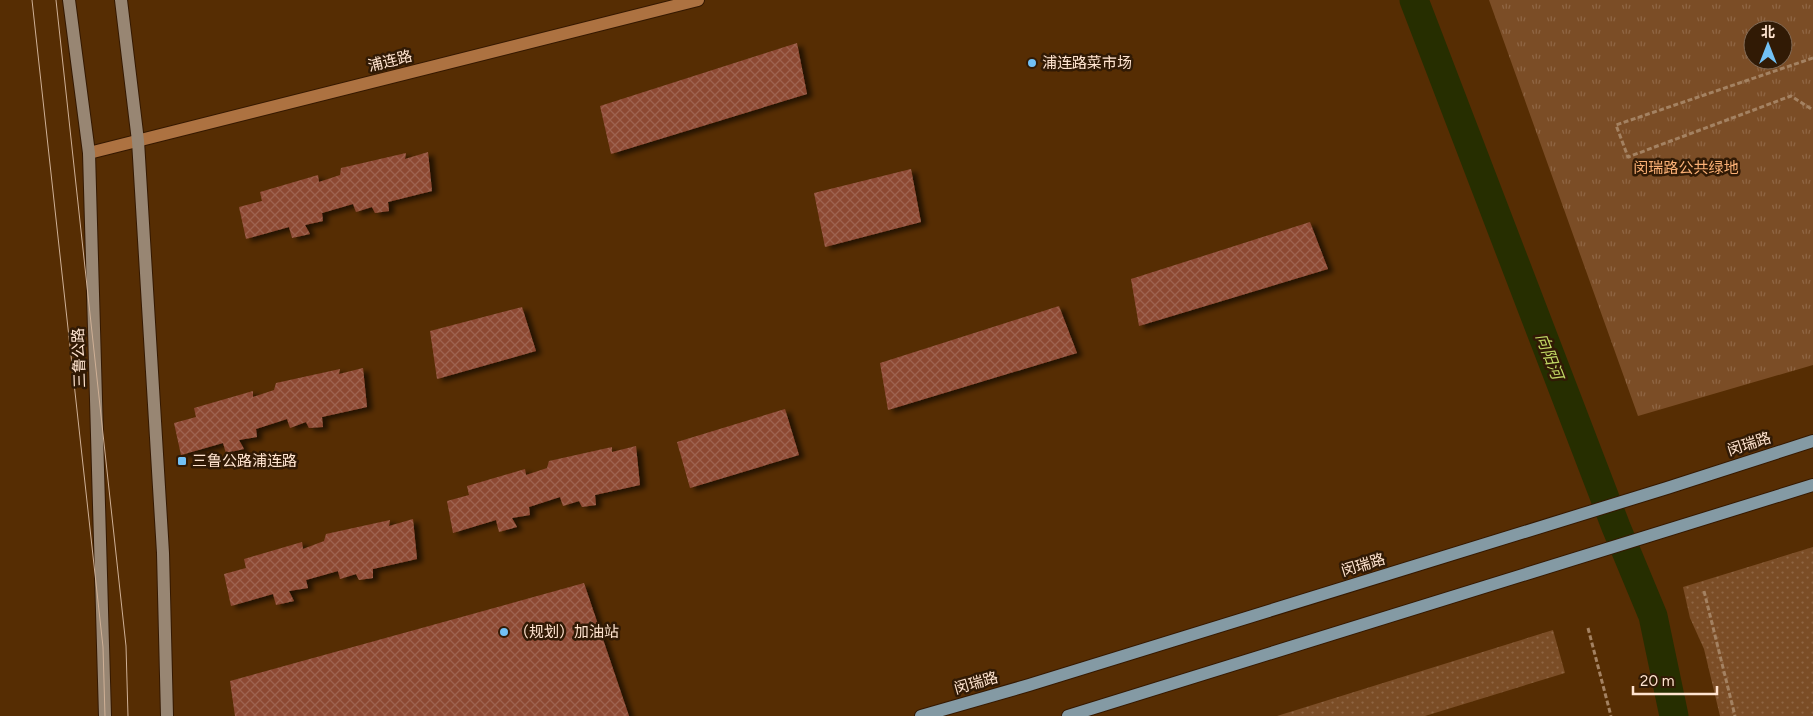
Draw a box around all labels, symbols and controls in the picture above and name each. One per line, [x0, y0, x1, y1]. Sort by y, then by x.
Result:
north arrow [1743, 20, 1793, 70]
text: 北 [1761, 24, 1775, 41]
street label: 浦连路 [366, 47, 414, 75]
place label: 浦连路菜市场 [1042, 54, 1132, 72]
marker: 浦连路菜市场 [1026, 57, 1038, 69]
park label: 闵瑞路公共绿地 [1633, 159, 1739, 177]
street label: 三鲁公路 [69, 328, 89, 388]
water label: 向阳河 [1532, 330, 1568, 385]
street label: 闵瑞路 [1725, 428, 1773, 460]
place label: 三鲁公路浦连路 [192, 452, 297, 470]
marker: 三鲁公路浦连路 [176, 455, 188, 467]
street label: 闵瑞路 [1339, 550, 1387, 580]
place label: （规划）加油站 [514, 623, 619, 641]
marker: （规划）加油站 [498, 626, 510, 638]
scale bar [1633, 664, 1717, 696]
street label: 闵瑞路 [952, 668, 1000, 698]
text: 20 m [1640, 672, 1674, 690]

